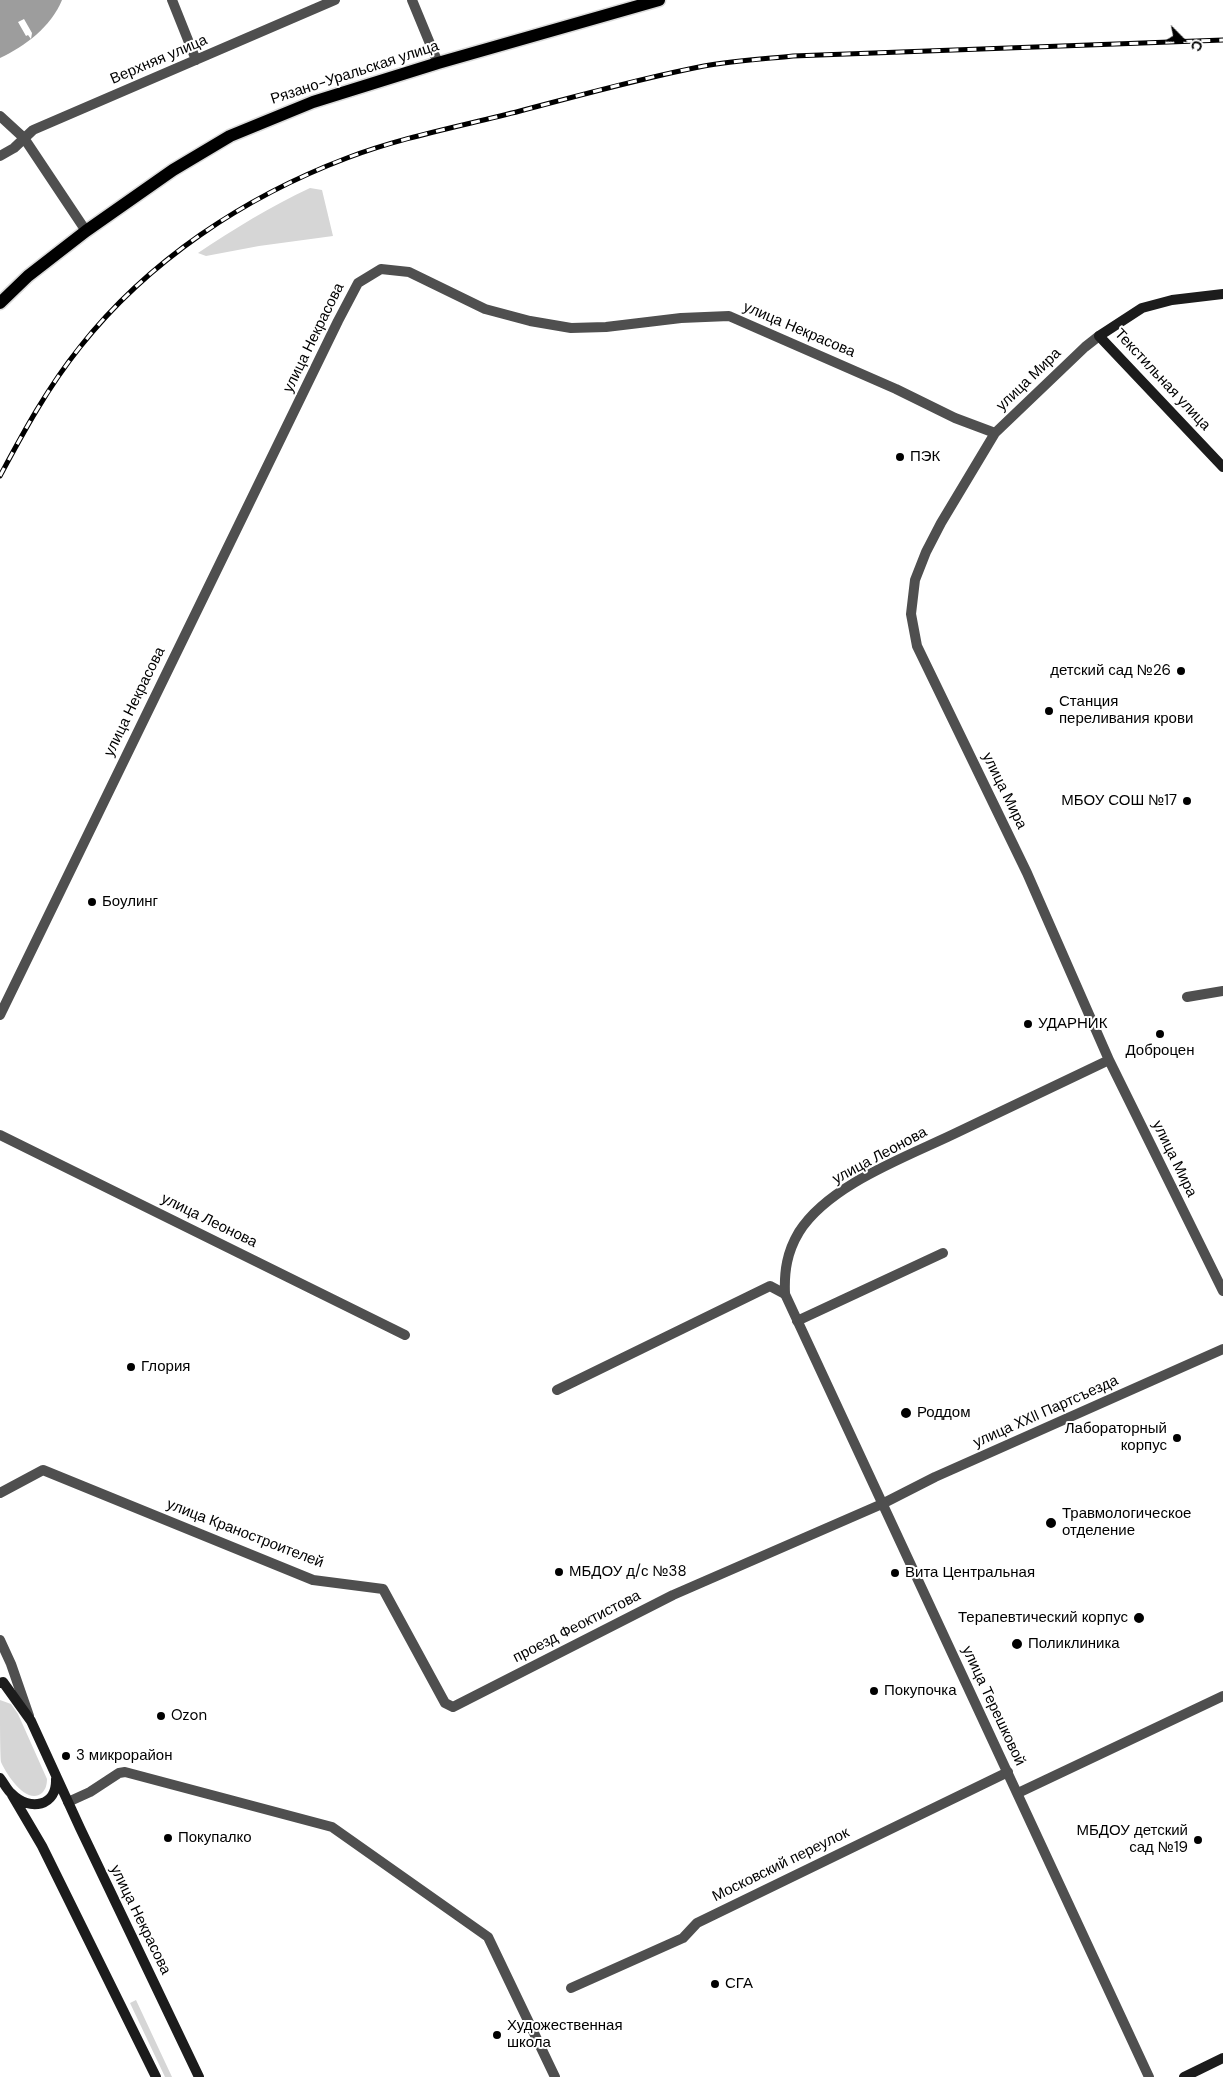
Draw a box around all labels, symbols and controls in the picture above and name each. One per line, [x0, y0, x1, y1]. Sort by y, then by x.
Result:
north arrow [1158, 15, 1208, 65]
street label: Верхняя улица [108, 31, 210, 89]
street label: Рязано-Уральская улица [269, 37, 441, 109]
text: С [1187, 38, 1207, 54]
street label: улица Некрасова [280, 280, 348, 396]
street label: улица Некрасова [740, 298, 858, 362]
street label: Текстильная улица [1110, 325, 1214, 435]
street label: улица Мира [993, 345, 1065, 415]
place label: ПЭК [910, 448, 940, 466]
marker: ПЭК [894, 451, 906, 463]
street label: улица Некрасова [101, 644, 169, 760]
place label: детский сад №26 [1050, 662, 1171, 680]
marker: детский сад №26 [1175, 665, 1187, 677]
place label: Станция переливания крови [1059, 693, 1193, 728]
marker: Станция переливания крови [1043, 705, 1055, 717]
street label: улица Мира [978, 750, 1030, 832]
place label: МБОУ СОШ №17 [1061, 792, 1177, 810]
marker: МБОУ СОШ №17 [1181, 795, 1193, 807]
place label: Боулинг [102, 893, 158, 911]
marker: Боулинг [86, 896, 98, 908]
place label: УДАРНИК [1038, 1015, 1107, 1033]
marker: УДАРНИК [1022, 1018, 1034, 1030]
marker: Доброцен [1154, 1028, 1166, 1040]
place label: Доброцен [1126, 1042, 1194, 1060]
street label: улица Мира [1148, 1118, 1200, 1200]
street label: улица Леонова [830, 1124, 930, 1188]
street label: улица Леонова [158, 1190, 260, 1252]
place label: Глория [141, 1358, 190, 1376]
marker: Глория [125, 1361, 137, 1373]
street label: улица XXII Партсъезда [971, 1372, 1121, 1452]
place label: Роддом [917, 1404, 971, 1422]
marker: Роддом [899, 1406, 913, 1420]
place label: Лабораторный корпус [1065, 1420, 1167, 1455]
marker: Лабораторный корпус [1171, 1432, 1183, 1444]
street label: улица Краностроителей [164, 1496, 326, 1572]
place label: Травмологическое отделение [1062, 1505, 1191, 1540]
marker: Травмологическое отделение [1044, 1516, 1058, 1530]
place label: МБДОУ д/с №38 [569, 1563, 687, 1581]
place label: Вита Центральная [905, 1564, 1035, 1582]
marker: МБДОУ д/с №38 [553, 1566, 565, 1578]
marker: Вита Центральная [889, 1567, 901, 1579]
street label: проезд Феоктистова [510, 1587, 644, 1667]
place label: Терапевтический корпус [958, 1609, 1128, 1627]
marker: Терапевтический корпус [1132, 1611, 1146, 1625]
place label: Поликлиника [1028, 1635, 1120, 1653]
marker: Поликлиника [1010, 1637, 1024, 1651]
street label: улица Терешковой [957, 1643, 1029, 1769]
place label: Покупочка [884, 1682, 957, 1700]
marker: Покупочка [868, 1685, 880, 1697]
place label: Ozon [171, 1707, 207, 1725]
marker: Ozon [155, 1710, 167, 1722]
place label: 3 микрорайон [76, 1747, 172, 1765]
marker: 3 микрорайон [60, 1750, 72, 1762]
place label: МБДОУ детский сад №19 [1077, 1822, 1188, 1857]
street label: Московский переулок [710, 1824, 852, 1906]
place label: Покупалко [178, 1829, 252, 1847]
marker: Покупалко [162, 1832, 174, 1844]
marker: МБДОУ детский сад №19 [1192, 1834, 1204, 1846]
street label: улица Некрасова [106, 1862, 174, 1978]
place label: СГА [725, 1975, 753, 1993]
marker: СГА [709, 1978, 721, 1990]
place label: Художественная школа [507, 2017, 623, 2052]
marker: Художественная школа [491, 2029, 503, 2041]

